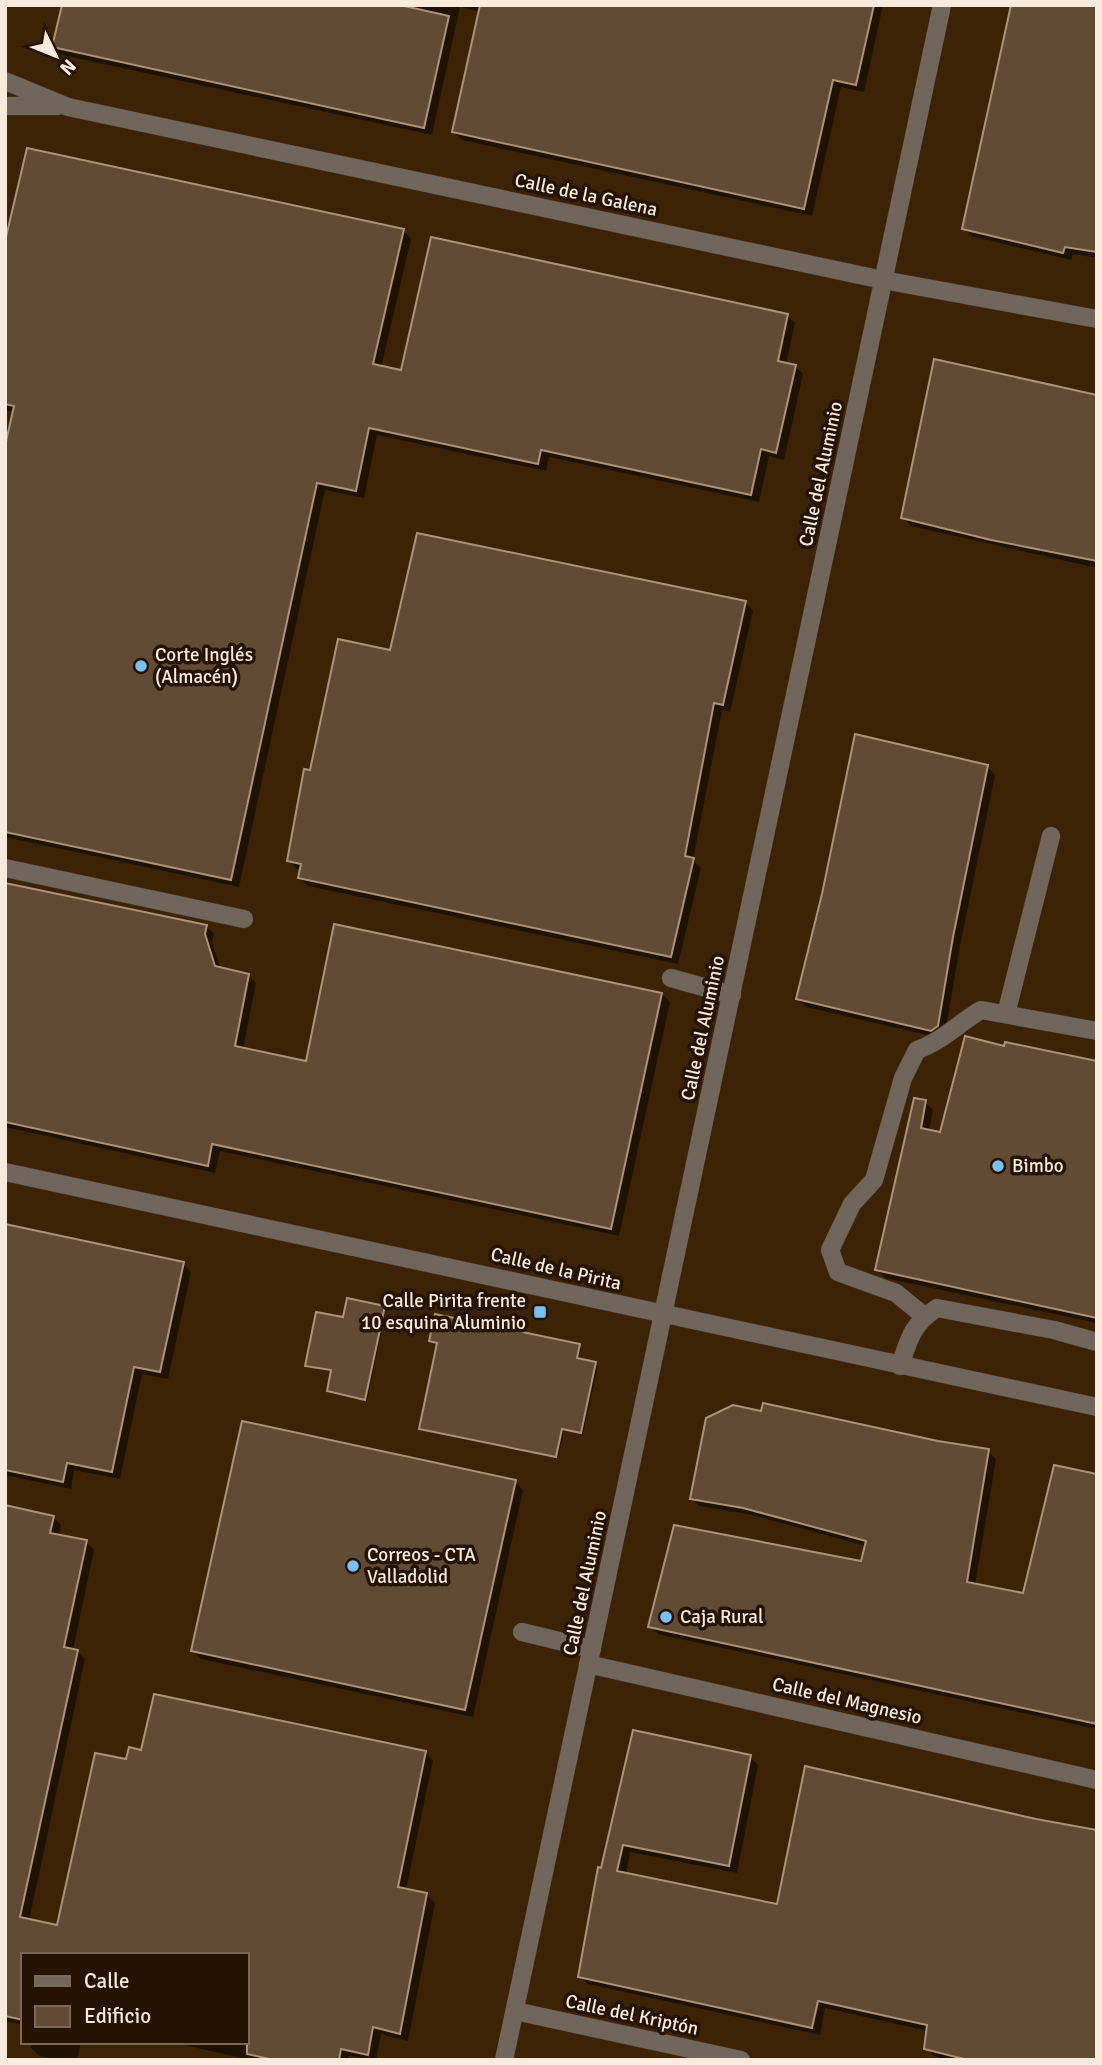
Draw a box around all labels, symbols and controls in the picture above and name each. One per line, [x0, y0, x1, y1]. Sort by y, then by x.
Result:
north arrow [21, 21, 91, 91]
text: N [54, 54, 81, 80]
street label: Calle de la Galena [512, 168, 660, 222]
street label: Calle del Aluminio [794, 399, 848, 549]
place label: Corte Inglés (Almacén) [155, 643, 253, 689]
marker: Corte Inglés (Almacén) [133, 658, 149, 674]
street label: Calle del Aluminio [676, 953, 730, 1103]
place label: Bimbo [1012, 1154, 1064, 1178]
marker: Bimbo [990, 1158, 1006, 1174]
street label: Calle de la Pirita [488, 1242, 624, 1296]
place label: Calle Pirita frente 10 esquina Aluminio [361, 1289, 526, 1335]
marker: Calle Pirita frente 10 esquina Aluminio [532, 1304, 548, 1320]
street label: Calle del Aluminio [558, 1508, 612, 1658]
place label: Correos - CTA Valladolid [367, 1543, 476, 1589]
marker: Correos - CTA Valladolid [345, 1558, 361, 1574]
place label: Caja Rural [680, 1605, 764, 1629]
marker: Caja Rural [658, 1609, 674, 1625]
street label: Calle del Magnesio [770, 1672, 924, 1730]
legend [21, 1953, 248, 2044]
text: Calle [84, 1968, 130, 1994]
street label: Calle del Kriptón [563, 1989, 701, 2041]
text: Edificio [84, 2003, 151, 2029]

